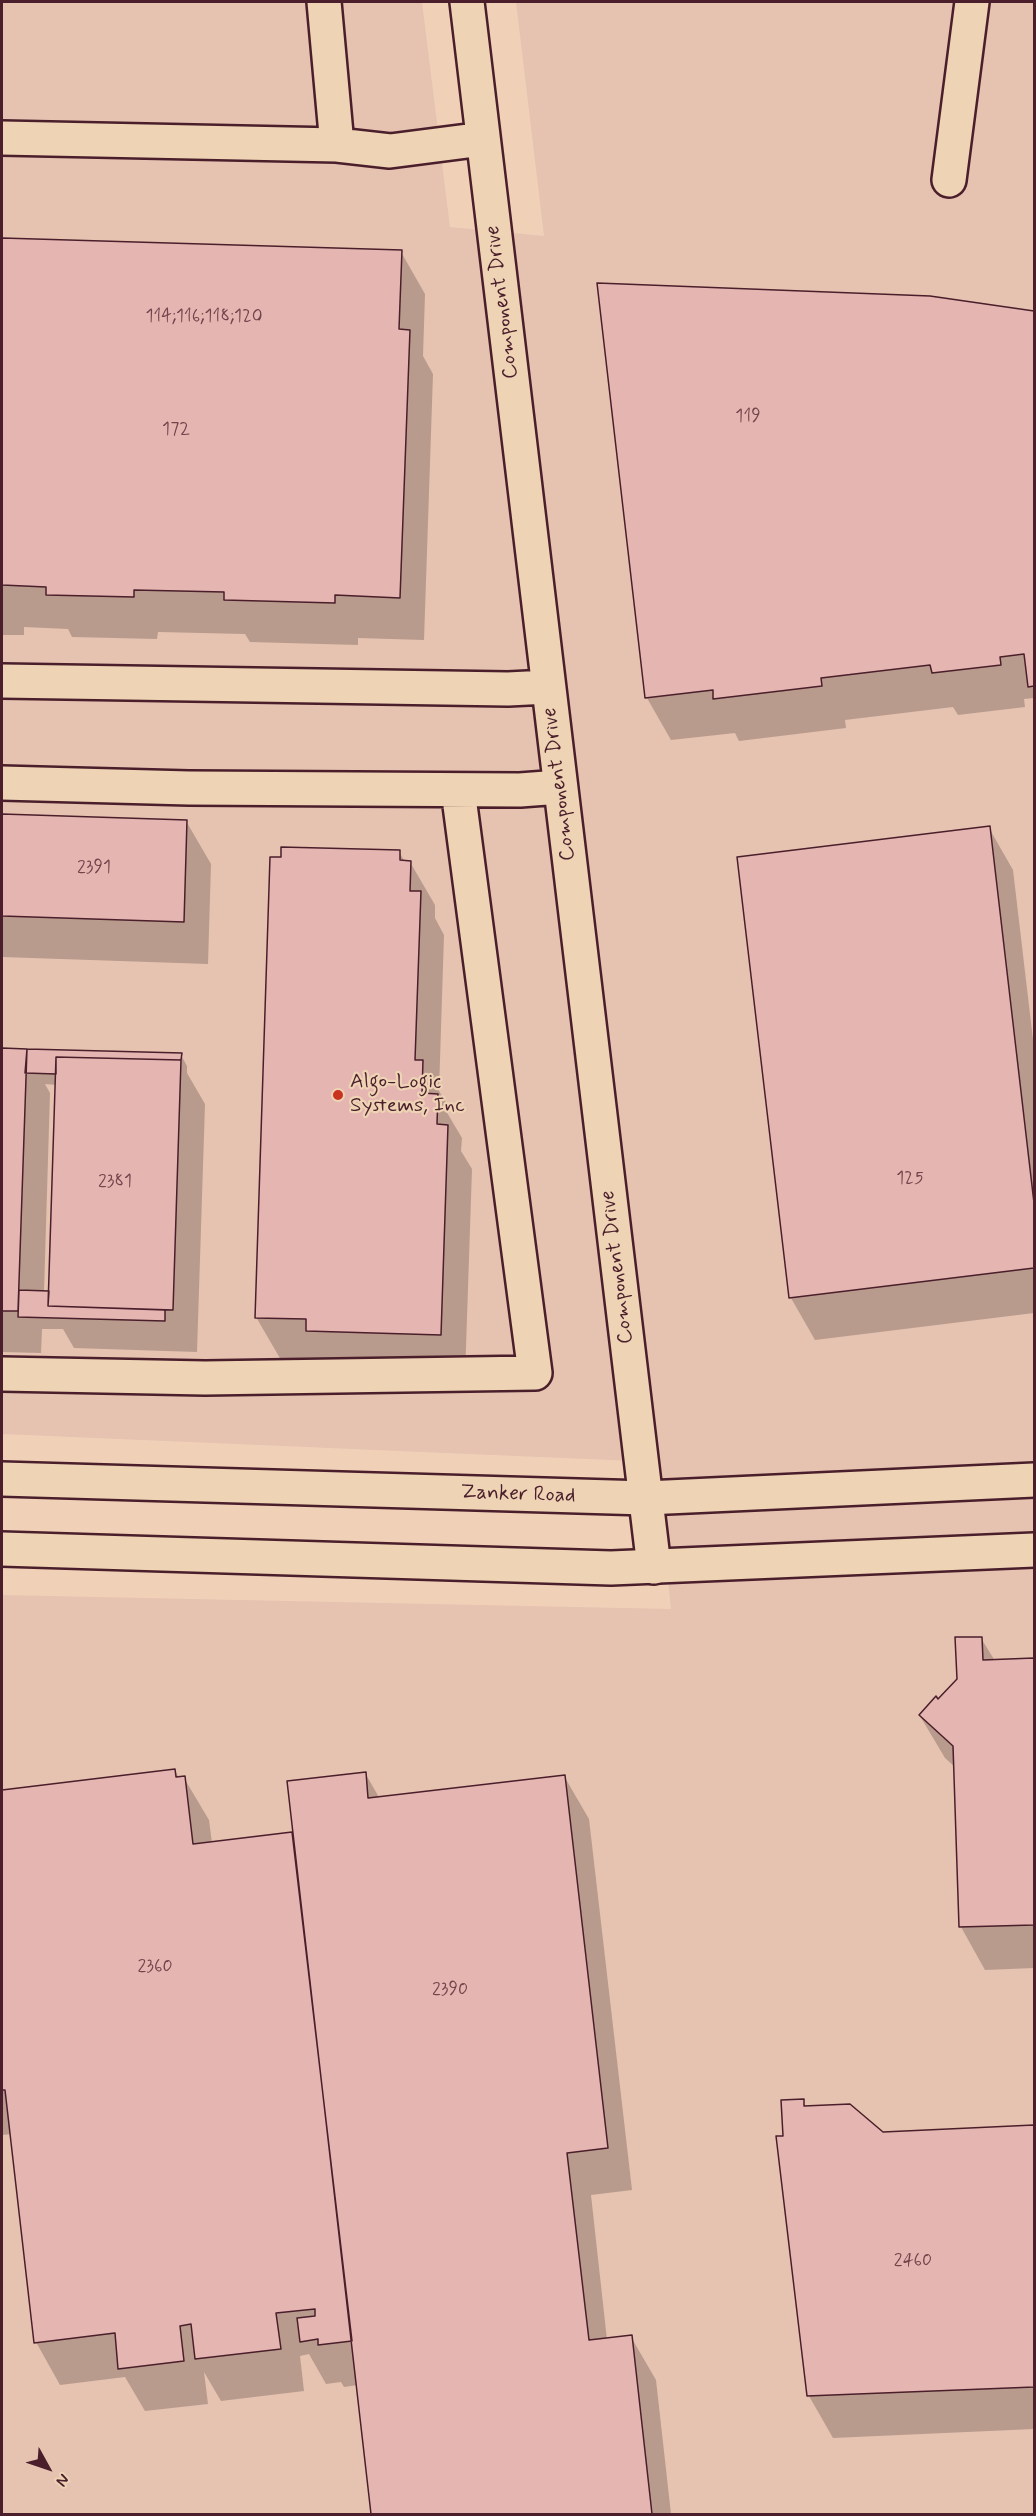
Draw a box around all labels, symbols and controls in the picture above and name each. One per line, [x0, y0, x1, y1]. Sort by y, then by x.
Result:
street label: Component Drive [481, 224, 525, 380]
house number: 114;116;118;120 [146, 306, 262, 328]
house number: 119 [735, 406, 761, 428]
house number: 172 [162, 419, 190, 441]
street label: Component Drive [538, 706, 582, 862]
house number: 2391 [77, 857, 111, 879]
place label: Algo-Logic Systems, Inc [350, 1070, 465, 1120]
marker: Algo-Logic Systems, Inc [331, 1088, 345, 1102]
house number: 125 [896, 1168, 924, 1190]
house number: 2381 [98, 1171, 132, 1193]
street label: Component Drive [596, 1189, 640, 1345]
street label: Zanker Road [460, 1480, 576, 1510]
house number: 2360 [138, 1956, 172, 1978]
house number: 2390 [432, 1979, 468, 2001]
house number: 2460 [894, 2250, 932, 2272]
north arrow [18, 2438, 78, 2498]
text: N [51, 2469, 74, 2491]

